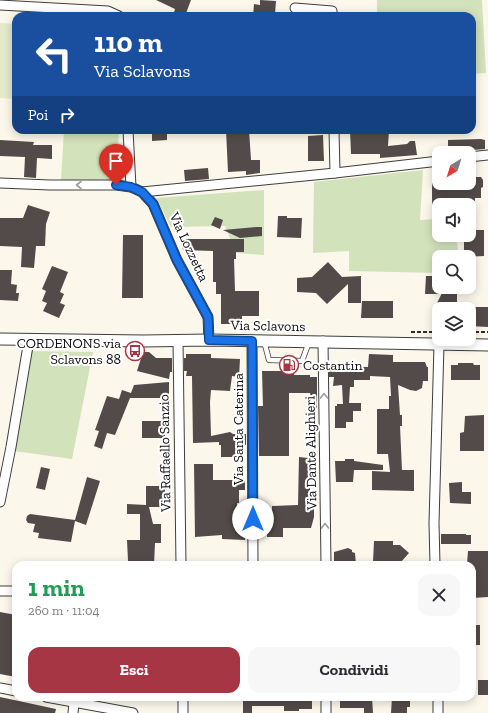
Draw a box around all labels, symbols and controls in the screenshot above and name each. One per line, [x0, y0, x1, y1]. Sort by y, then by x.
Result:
text: 110 m [94, 26, 163, 59]
icon: left [28, 28, 80, 80]
text: Via Sclavons [94, 60, 190, 82]
icon: right [56, 104, 78, 126]
text: Poi [28, 106, 48, 124]
pin [99, 144, 133, 185]
north arrow [432, 146, 476, 190]
map controls [432, 146, 476, 346]
icon: arrive [105, 150, 127, 172]
one-way arrow [76, 181, 82, 189]
button: sound [432, 198, 476, 242]
street label: Via Lozzetta [165, 209, 212, 284]
button: search [432, 250, 476, 294]
button: layers [432, 302, 476, 346]
street label: Via Sclavons [229, 317, 306, 335]
place label: CORDENONS via Sclavons 88 [17, 335, 121, 368]
bus stop icon: CORDENONS via Sclavons 88 [124, 340, 146, 362]
fuel station icon: Costantin [278, 354, 300, 376]
place label: Costantin [303, 357, 362, 374]
street label: Via Santa Caterina [230, 373, 247, 486]
one-way arrow [320, 393, 328, 399]
street label: Via Raffaello Sanzio [155, 394, 175, 513]
street label: Via Dante Alighieri [302, 396, 321, 511]
position arrow [232, 498, 274, 540]
one-way arrow [321, 523, 330, 529]
text: 1 min [28, 573, 85, 602]
button: close [418, 574, 460, 616]
text: 260 m · 11:04 [28, 603, 99, 618]
button: Esci [28, 647, 240, 693]
button: Condividi [248, 647, 460, 693]

